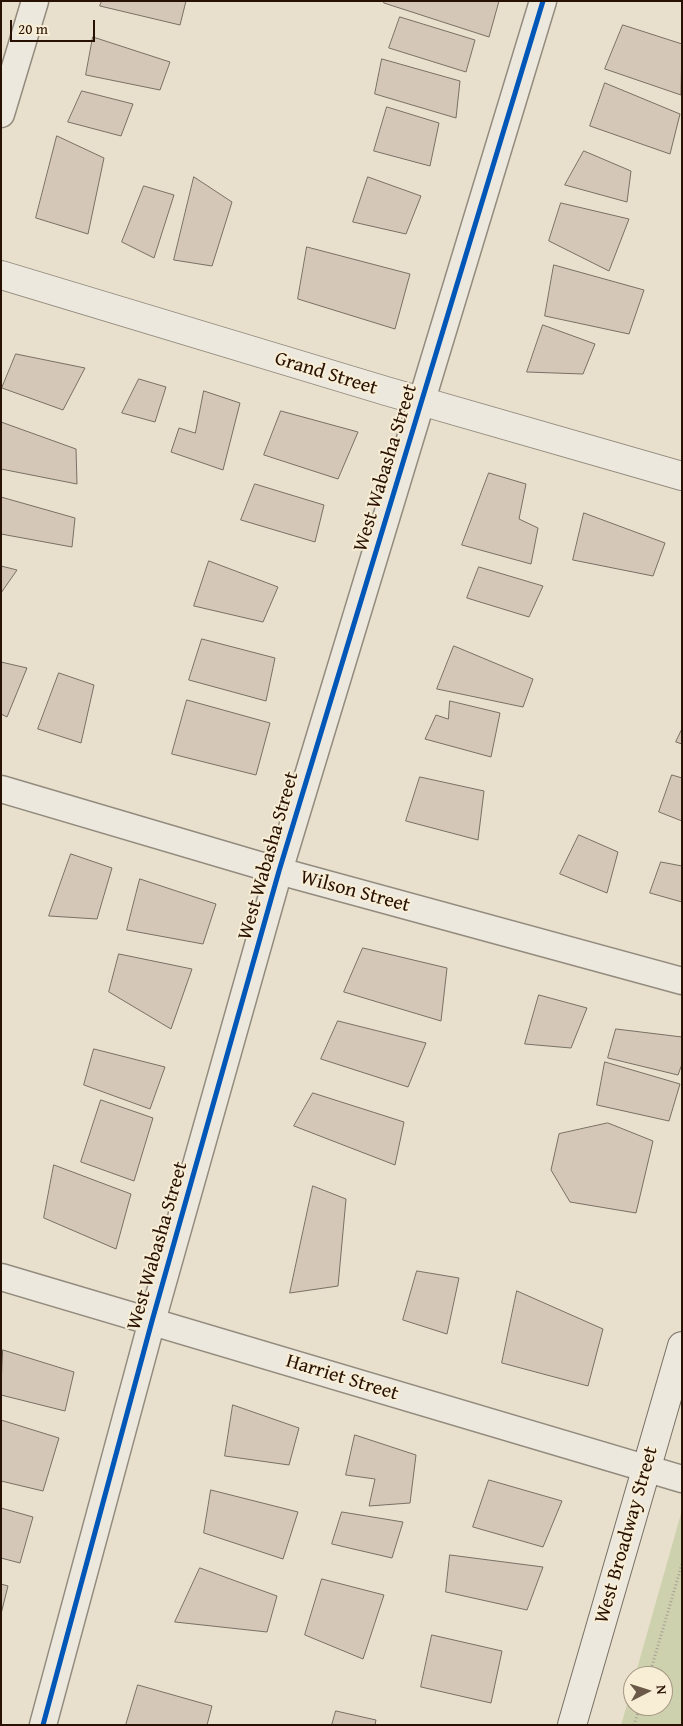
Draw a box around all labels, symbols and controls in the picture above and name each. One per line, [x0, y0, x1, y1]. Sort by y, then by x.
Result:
scale bar [12, 10, 98, 42]
text: 20 m [18, 18, 48, 39]
street label: Grand Street [272, 347, 380, 401]
street label: West Wabasha Street [349, 381, 423, 555]
street label: West Wabasha Street [233, 769, 305, 943]
street label: Wilson Street [298, 866, 412, 918]
street label: West Wabasha Street [122, 1159, 194, 1333]
street label: Harriet Street [283, 1350, 401, 1406]
street label: West Broadway Street [590, 1444, 664, 1626]
north arrow [623, 1666, 673, 1716]
text: N [652, 1684, 672, 1695]

